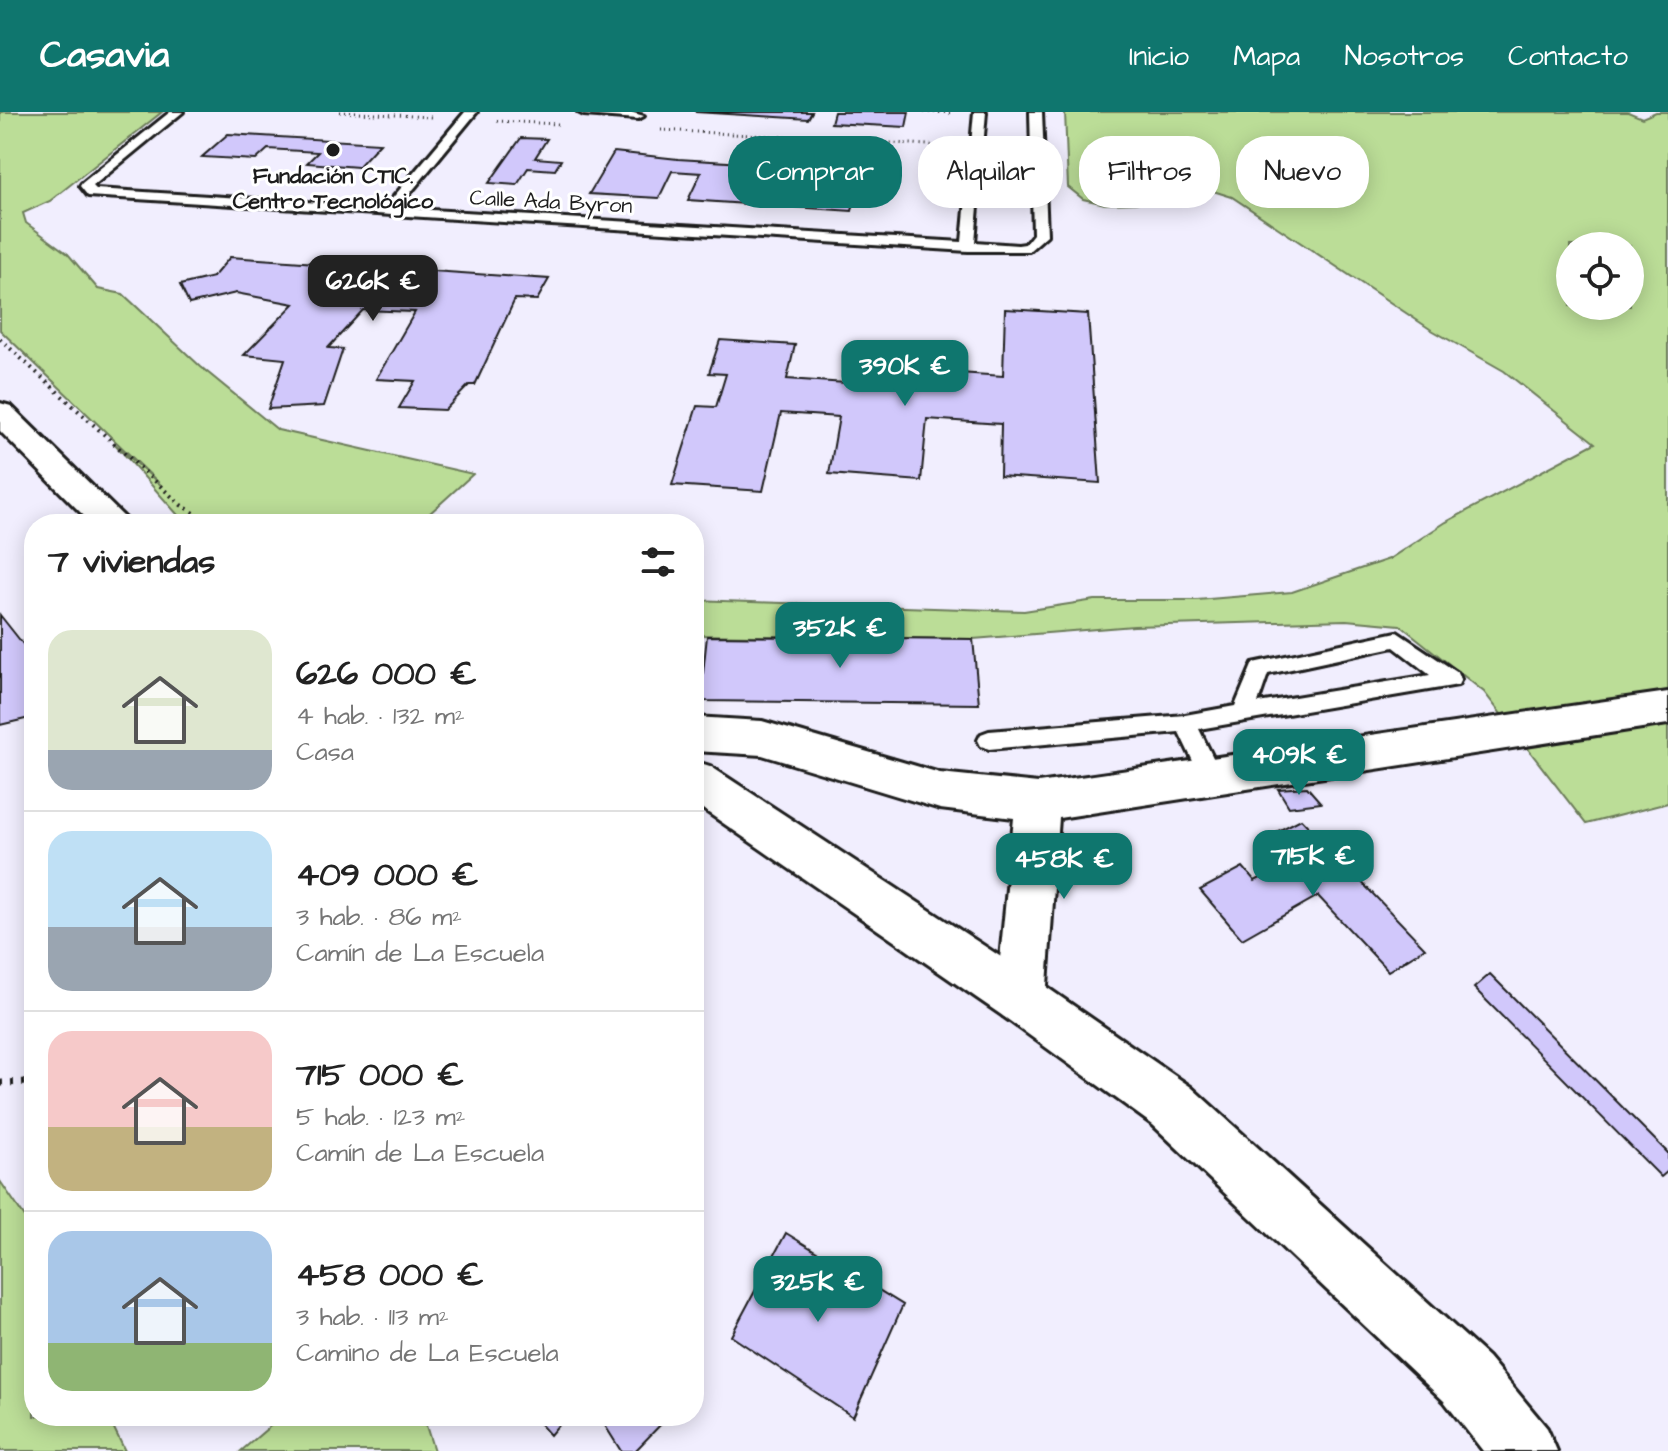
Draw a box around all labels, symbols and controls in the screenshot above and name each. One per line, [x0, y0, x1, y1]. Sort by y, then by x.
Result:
text: Casavia [40, 30, 169, 82]
text: Inicio [1129, 37, 1189, 76]
text: Mapa [1233, 37, 1300, 76]
text: Nosotros [1344, 37, 1464, 76]
text: Contacto [1508, 37, 1628, 76]
chip: Comprar [728, 136, 902, 208]
chip: Alquilar [918, 136, 1063, 208]
chip: Filtros [1079, 136, 1220, 208]
chip: Nuevo [1236, 136, 1369, 208]
marker: Fundación CTIC. Centro Tecnológico [324, 141, 342, 159]
place label: Fundación CTIC. Centro Tecnológico [233, 161, 434, 218]
street label: Calle Ada Byron [469, 182, 633, 223]
map controls [1556, 232, 1644, 320]
button: locate [1556, 232, 1644, 320]
pin: 626K € [308, 255, 438, 323]
text: 626K € [326, 263, 420, 299]
pin: 390K € [840, 340, 970, 408]
text: 390K € [859, 348, 951, 384]
text: 7 viviendas [48, 538, 215, 586]
icon: filters [636, 540, 680, 584]
pin: 352K € [775, 602, 905, 670]
text: 352K € [793, 610, 887, 646]
text: 626 000 € [296, 650, 477, 698]
icon: home [112, 662, 208, 758]
text: 4 hab. · 132 m² [296, 698, 465, 734]
pin: 409K € [1234, 729, 1364, 797]
text: Casa [296, 734, 354, 770]
text: 409K € [1251, 737, 1347, 773]
pin: 715K € [1248, 830, 1378, 898]
pin: 458K € [999, 833, 1129, 901]
text: 715K € [1271, 838, 1355, 874]
text: 458K € [1014, 841, 1114, 877]
text: 409 000 € [296, 851, 479, 899]
icon: home [112, 863, 208, 959]
text: 3 hab. · 86 m² [296, 899, 462, 935]
text: Camín de La Escuela [296, 935, 544, 971]
text: 715 000 € [296, 1051, 464, 1099]
icon: home [112, 1063, 208, 1159]
text: 5 hab. · 123 m² [296, 1099, 465, 1135]
text: Camín de La Escuela [296, 1135, 544, 1171]
text: 458 000 € [296, 1251, 484, 1299]
pin: 325K € [753, 1256, 883, 1324]
icon: home [112, 1263, 208, 1359]
text: 325K € [771, 1264, 865, 1300]
text: 3 hab. · 113 m² [296, 1299, 449, 1335]
text: Camino de La Escuela [296, 1335, 559, 1371]

